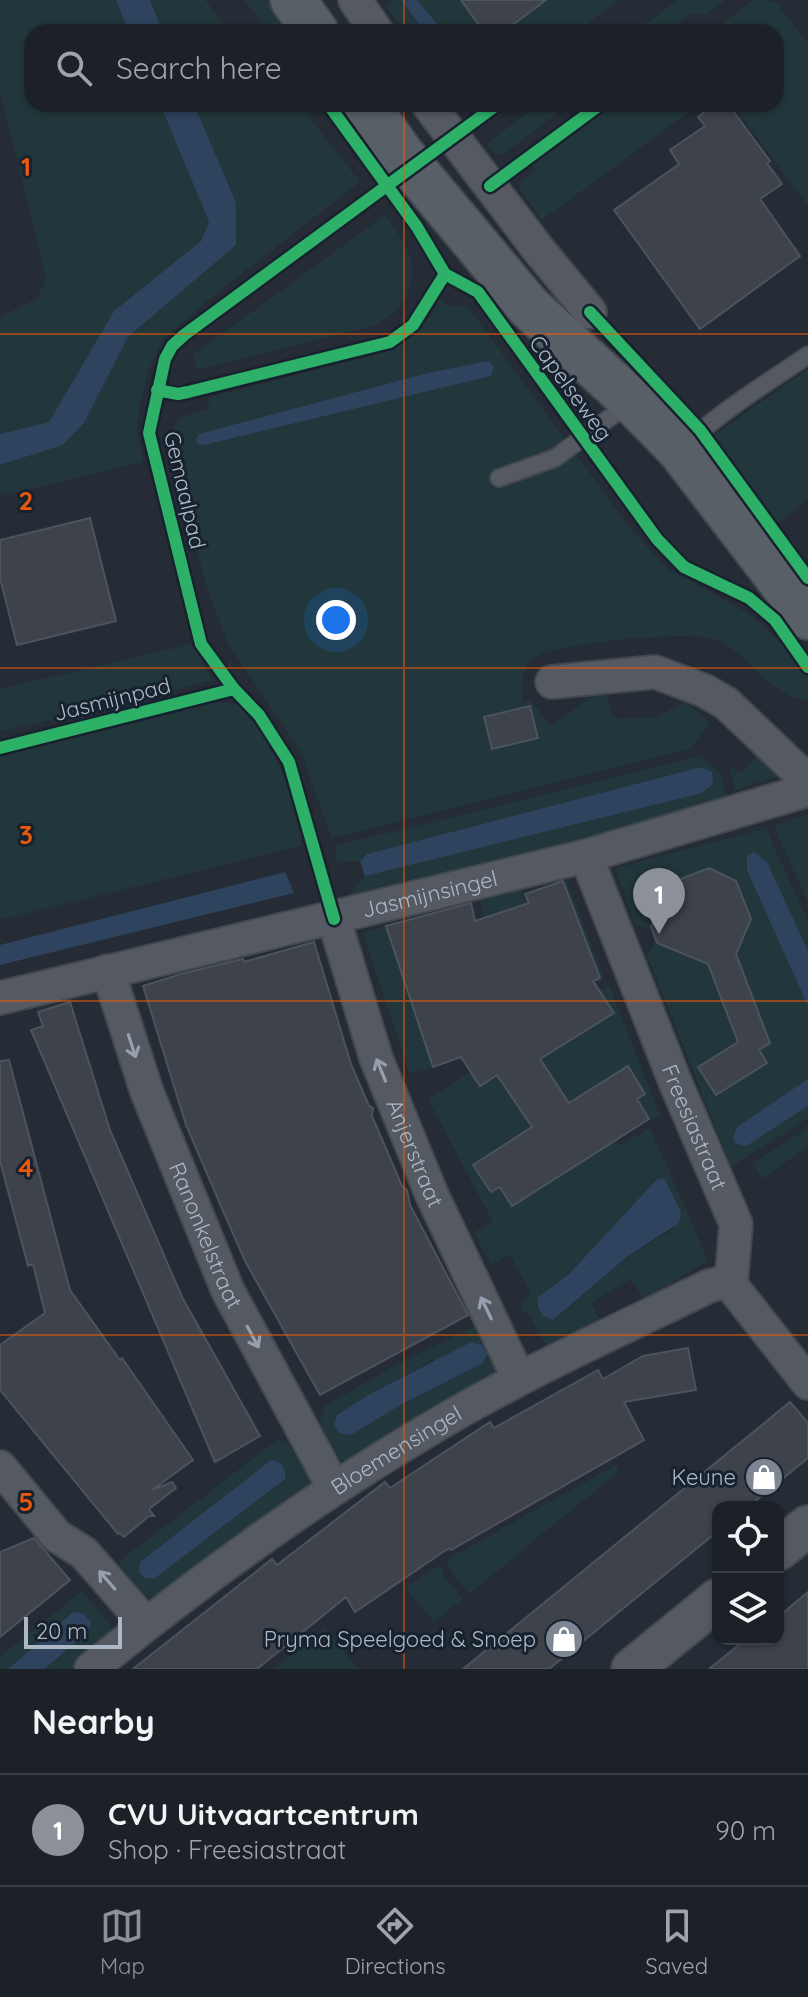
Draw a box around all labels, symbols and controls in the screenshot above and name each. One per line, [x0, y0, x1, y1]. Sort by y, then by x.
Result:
search box [24, 24, 784, 112]
icon: search [52, 46, 96, 90]
text: Search here [116, 49, 282, 87]
text: 1 [21, 150, 31, 183]
street label: Capelseweg [523, 330, 619, 446]
street label: Gemaalpad [158, 429, 212, 551]
text: 2 [19, 484, 33, 517]
your location [316, 600, 356, 640]
street label: Jasmijnpad [51, 671, 173, 727]
text: 3 [19, 818, 33, 851]
street label: Jasmijnsingel [359, 864, 500, 924]
pin: 1 [633, 868, 685, 934]
one-way arrow [125, 1032, 140, 1058]
one-way arrow [373, 1058, 387, 1083]
street label: Freesiastraat [656, 1060, 734, 1194]
street label: Anjerstraat [380, 1095, 450, 1212]
text: 4 [18, 1151, 34, 1184]
street label: Ranonkelstraat [163, 1158, 249, 1314]
one-way arrow [478, 1297, 493, 1321]
one-way arrow [245, 1325, 261, 1348]
street label: Bloemensingel [326, 1399, 467, 1501]
shop icon: Keune [743, 1456, 785, 1498]
place label: Keune [672, 1463, 736, 1491]
text: 5 [19, 1485, 33, 1518]
map controls [712, 1501, 784, 1645]
button: locate [712, 1501, 784, 1573]
one-way arrow [98, 1570, 116, 1590]
button: layers [712, 1573, 784, 1645]
scale bar [24, 1613, 122, 1649]
text: 20 m [36, 1617, 87, 1645]
shop icon: Pryma Speelgoed & Snoep [543, 1618, 585, 1660]
place label: Pryma Speelgoed & Snoep [264, 1625, 536, 1653]
text: Nearby [32, 1700, 155, 1743]
text: CVU Uitvaartcentrum [108, 1795, 419, 1833]
text: 1 [53, 1814, 63, 1847]
text: 90 m [715, 1814, 776, 1847]
text: Shop · Freesiastraat [108, 1833, 346, 1866]
tab: Map [100, 1904, 145, 1980]
tab: Directions [345, 1904, 445, 1980]
tab: Saved [645, 1904, 708, 1980]

